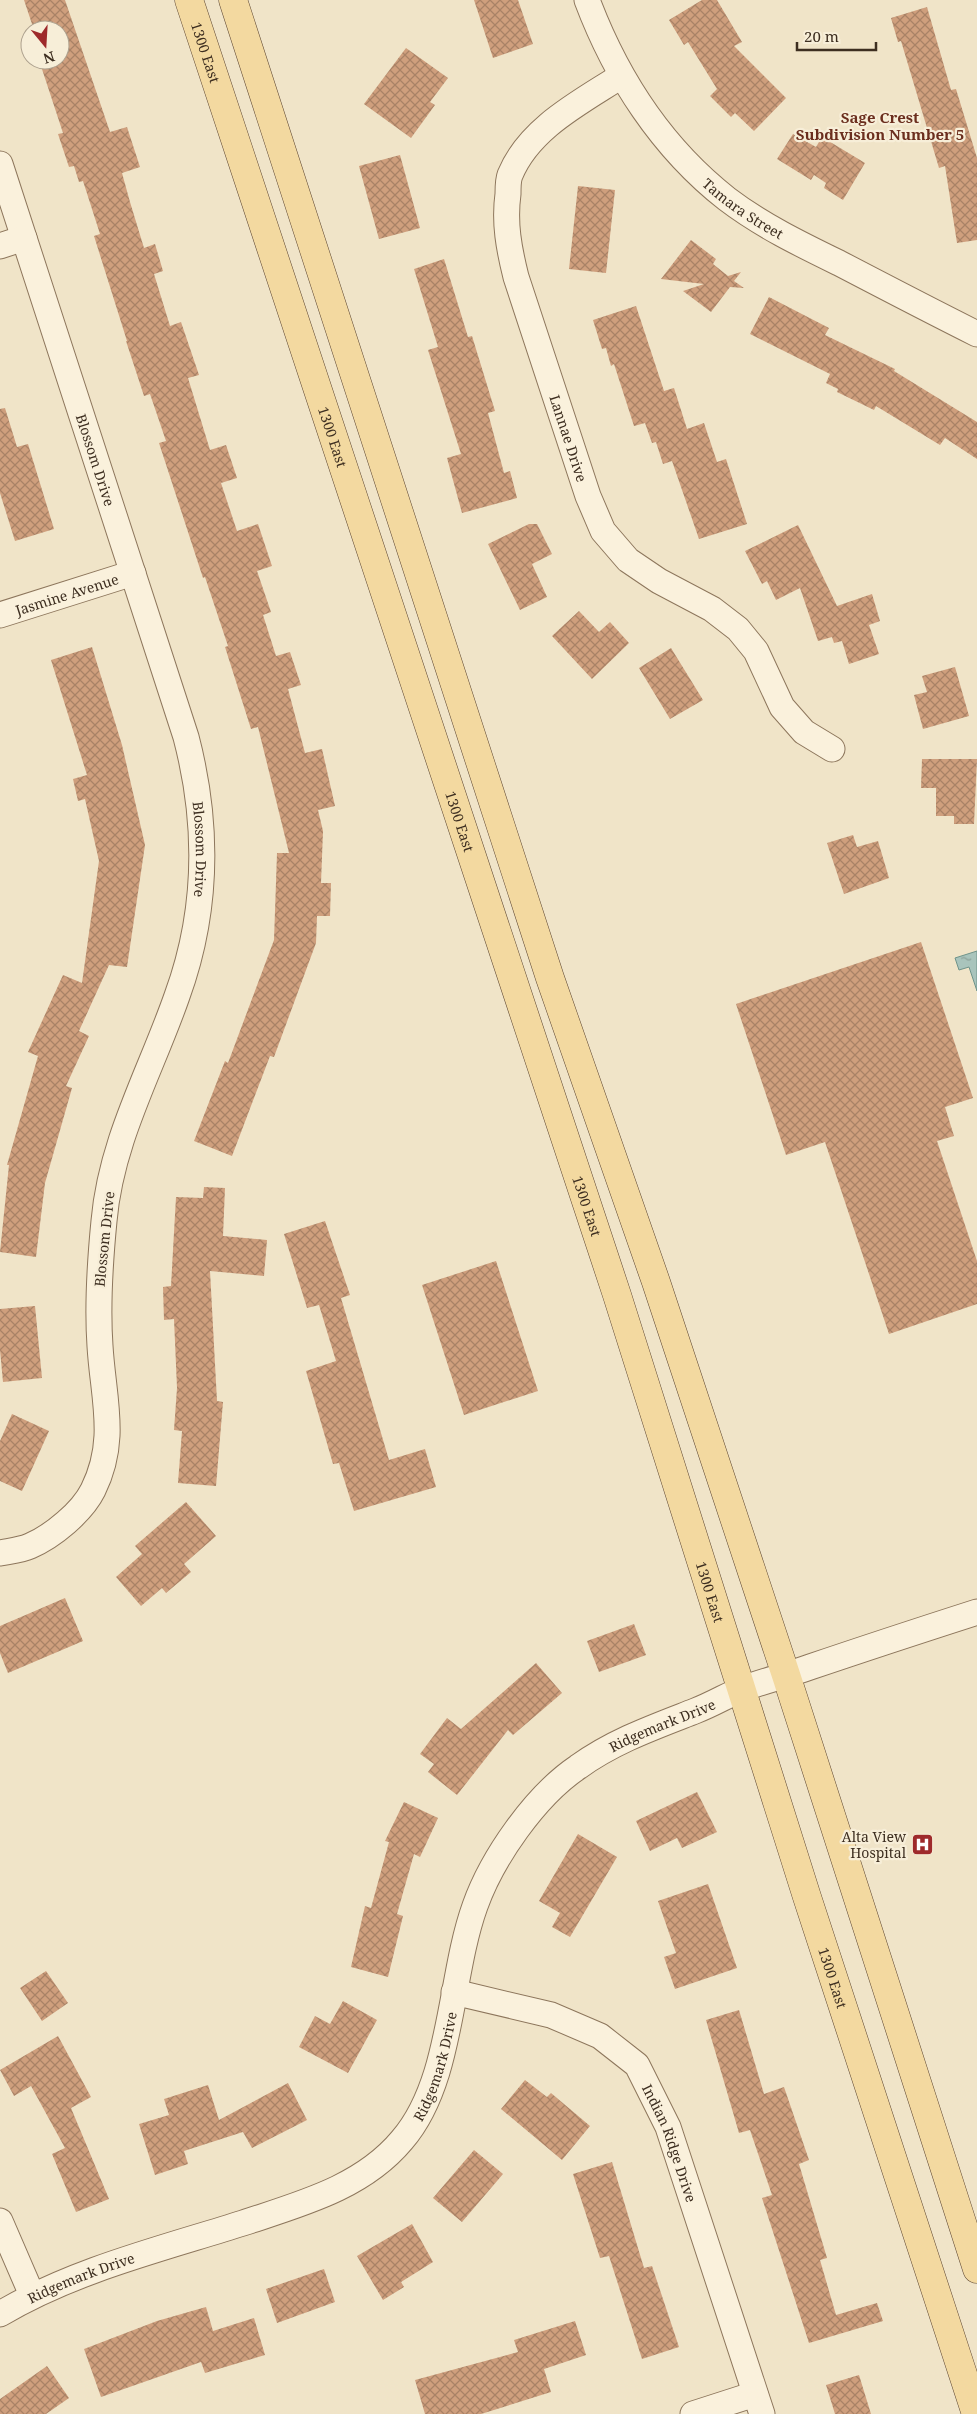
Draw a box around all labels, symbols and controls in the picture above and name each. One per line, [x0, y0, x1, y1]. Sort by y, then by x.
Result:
street label: 1300 East [187, 19, 225, 85]
north arrow [20, 20, 70, 70]
scale bar [797, 20, 876, 52]
text: 20 m [804, 26, 839, 46]
text: N [41, 47, 57, 69]
district label: Sage Crest Subdivision Number 5 [796, 107, 964, 144]
street label: Tamara Street [699, 174, 787, 243]
street label: Lannae Drive [546, 392, 592, 484]
street label: 1300 East [314, 404, 352, 470]
street label: Blossom Drive [72, 411, 120, 508]
street label: Jasmine Avenue [12, 569, 121, 619]
street label: 1300 East [442, 788, 479, 854]
street label: Blossom Drive [189, 800, 211, 898]
street label: 1300 East [569, 1173, 606, 1239]
street label: Blossom Drive [90, 1190, 118, 1288]
street label: 1300 East [692, 1559, 729, 1625]
street label: Ridgemark Drive [605, 1694, 718, 1756]
place label: Alta View Hospital [842, 1827, 907, 1862]
hospital icon: Alta View Hospital [910, 1832, 934, 1856]
street label: 1300 East [815, 1945, 852, 2011]
street label: Ridgemark Drive [408, 2010, 460, 2124]
street label: Indian Ridge Drive [638, 2081, 701, 2205]
street label: Ridgemark Drive [24, 2248, 137, 2307]

